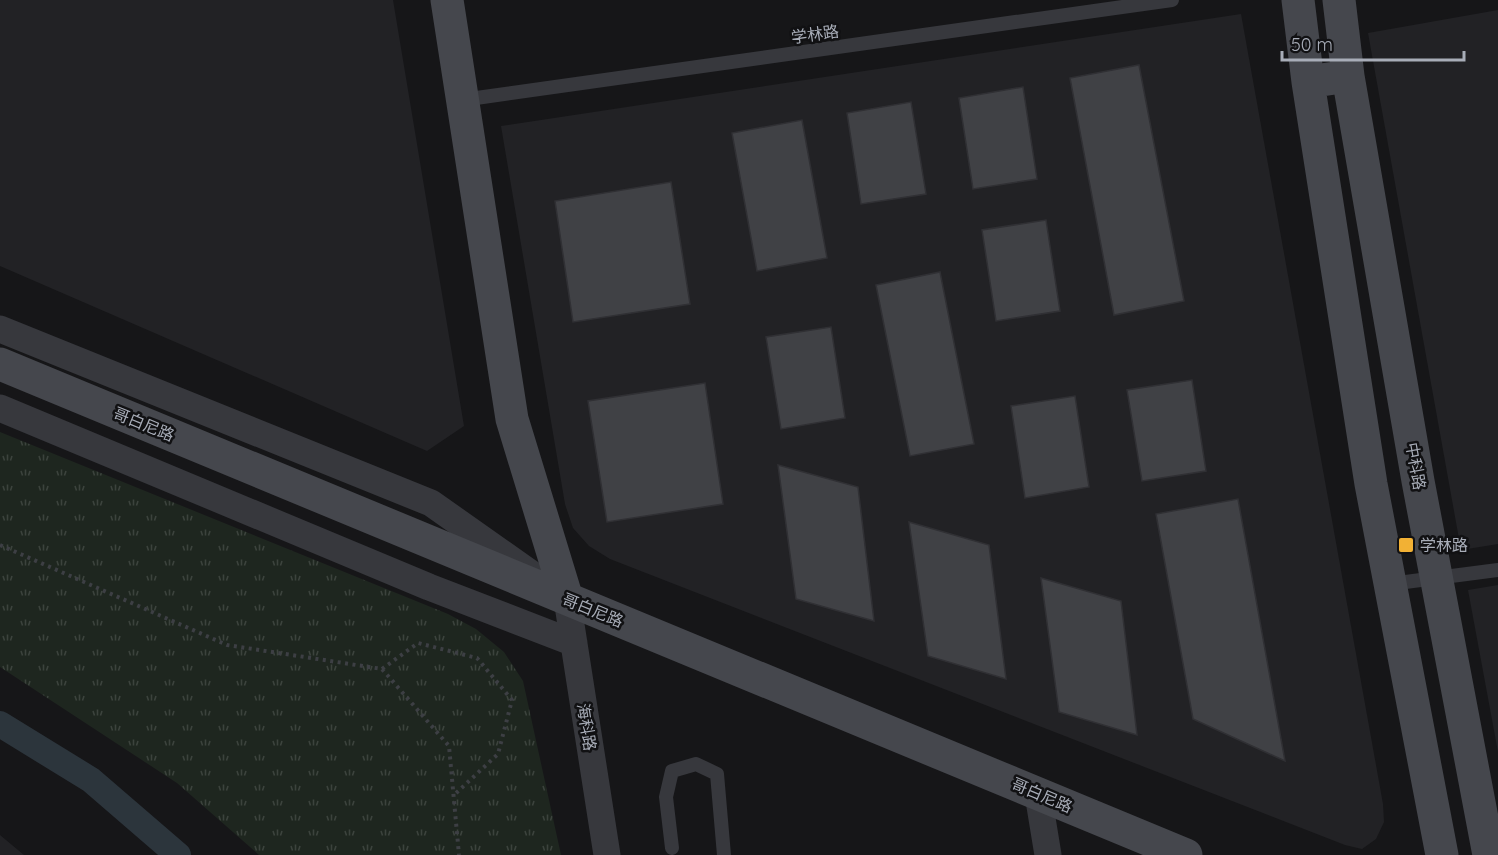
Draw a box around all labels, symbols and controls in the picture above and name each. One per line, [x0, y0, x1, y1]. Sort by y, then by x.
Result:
street label: 学林路 [790, 21, 840, 47]
scale bar [1282, 24, 1464, 62]
text: 50 m [1291, 33, 1333, 56]
street label: 哥白尼路 [111, 403, 177, 445]
street label: 中科路 [1402, 441, 1430, 491]
place label: 学林路 [1420, 535, 1468, 555]
marker: 学林路 [1397, 536, 1415, 554]
street label: 哥白尼路 [560, 589, 626, 631]
street label: 海科路 [573, 702, 601, 752]
street label: 哥白尼路 [1009, 773, 1075, 817]

